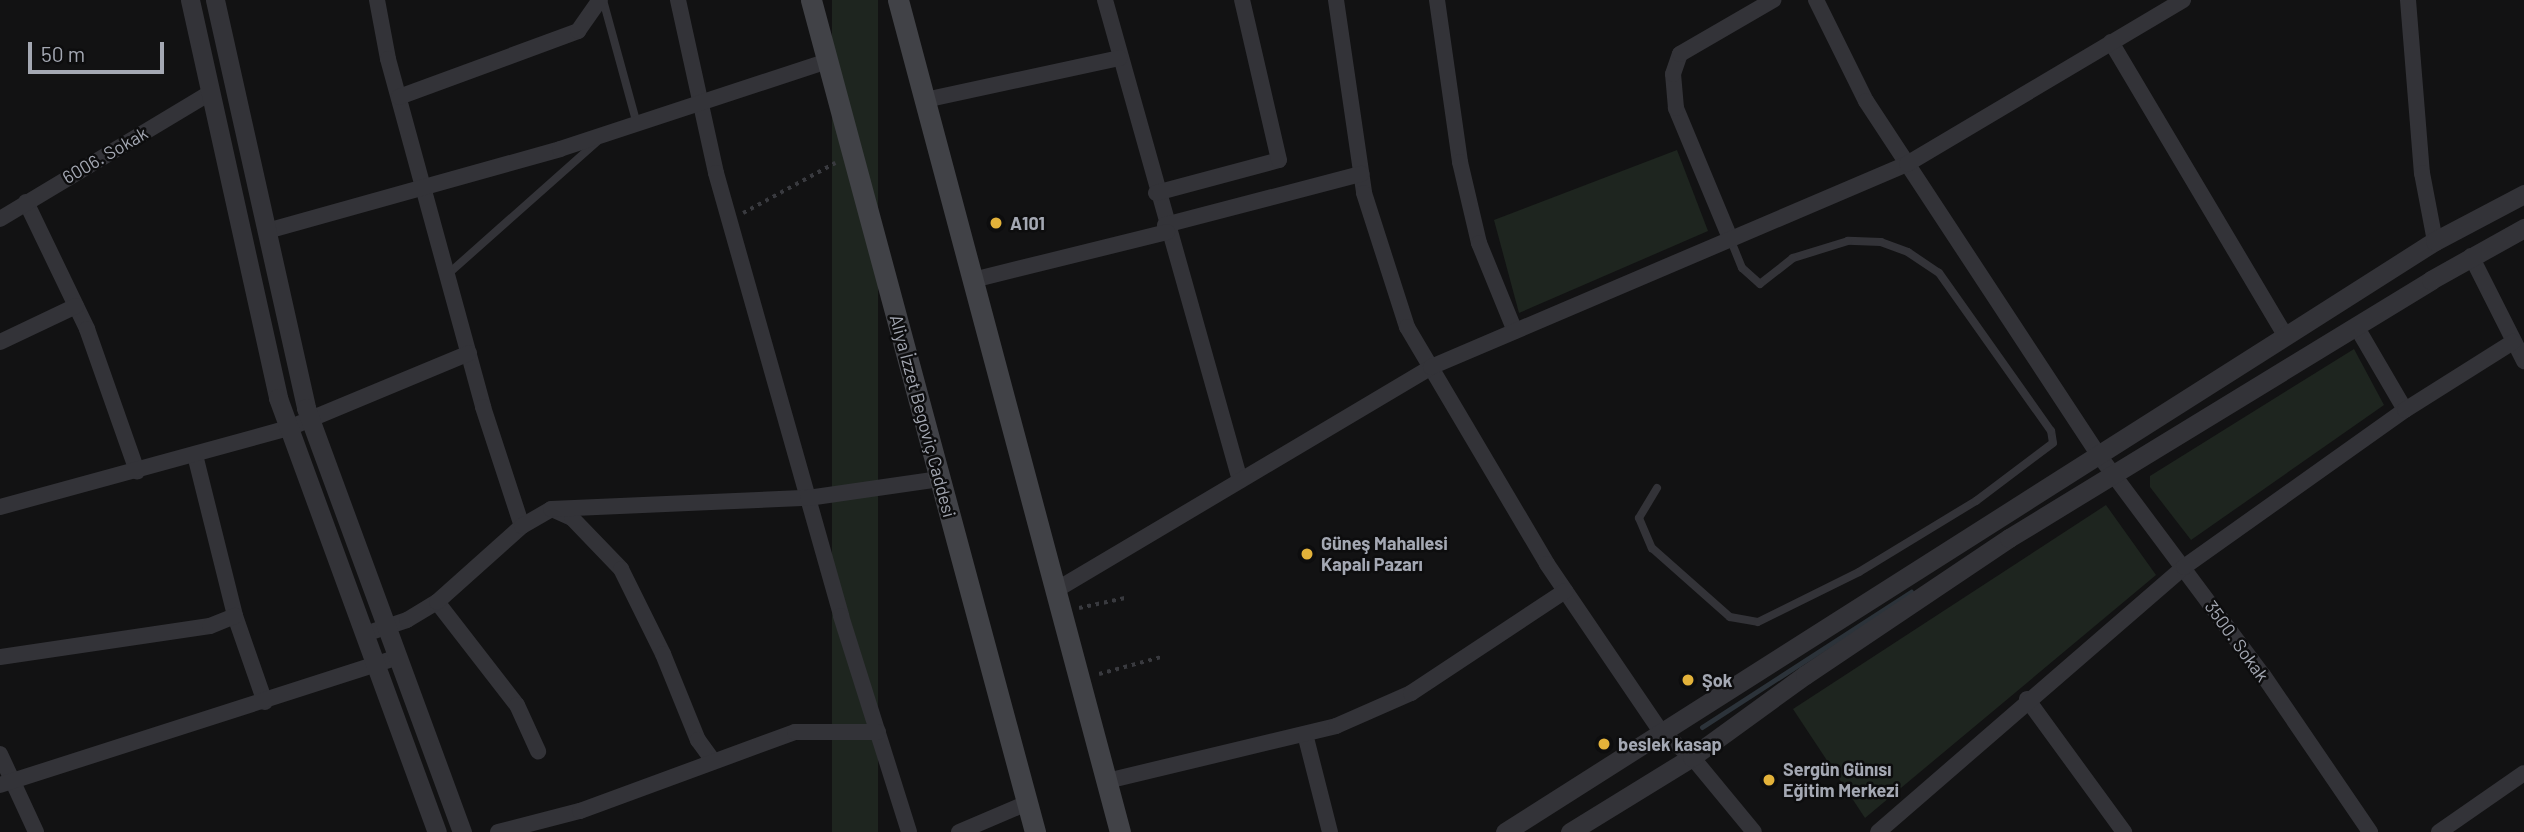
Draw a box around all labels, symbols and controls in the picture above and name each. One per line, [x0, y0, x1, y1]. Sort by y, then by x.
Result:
scale bar [32, 28, 168, 72]
text: 50 m [41, 41, 85, 66]
street label: 6006. Sokak [59, 122, 151, 188]
place label: A101 [1010, 212, 1045, 234]
marker: A101 [988, 215, 1004, 231]
street label: Aliya İzzet Begoviç Caddesi [885, 312, 961, 520]
place label: Güneş Mahallesi Kapalı Pazarı [1321, 533, 1448, 576]
marker: Güneş Mahallesi Kapalı Pazarı [1299, 546, 1315, 562]
street label: 3500. Sokak [2200, 596, 2274, 686]
place label: Şok [1702, 669, 1732, 691]
marker: Şok [1680, 672, 1696, 688]
place label: beslek kasap [1618, 733, 1722, 755]
marker: beslek kasap [1596, 736, 1612, 752]
place label: Sergün Günısı Eğitim Merkezi [1783, 759, 1899, 802]
marker: Sergün Günısı Eğitim Merkezi [1761, 772, 1777, 788]

